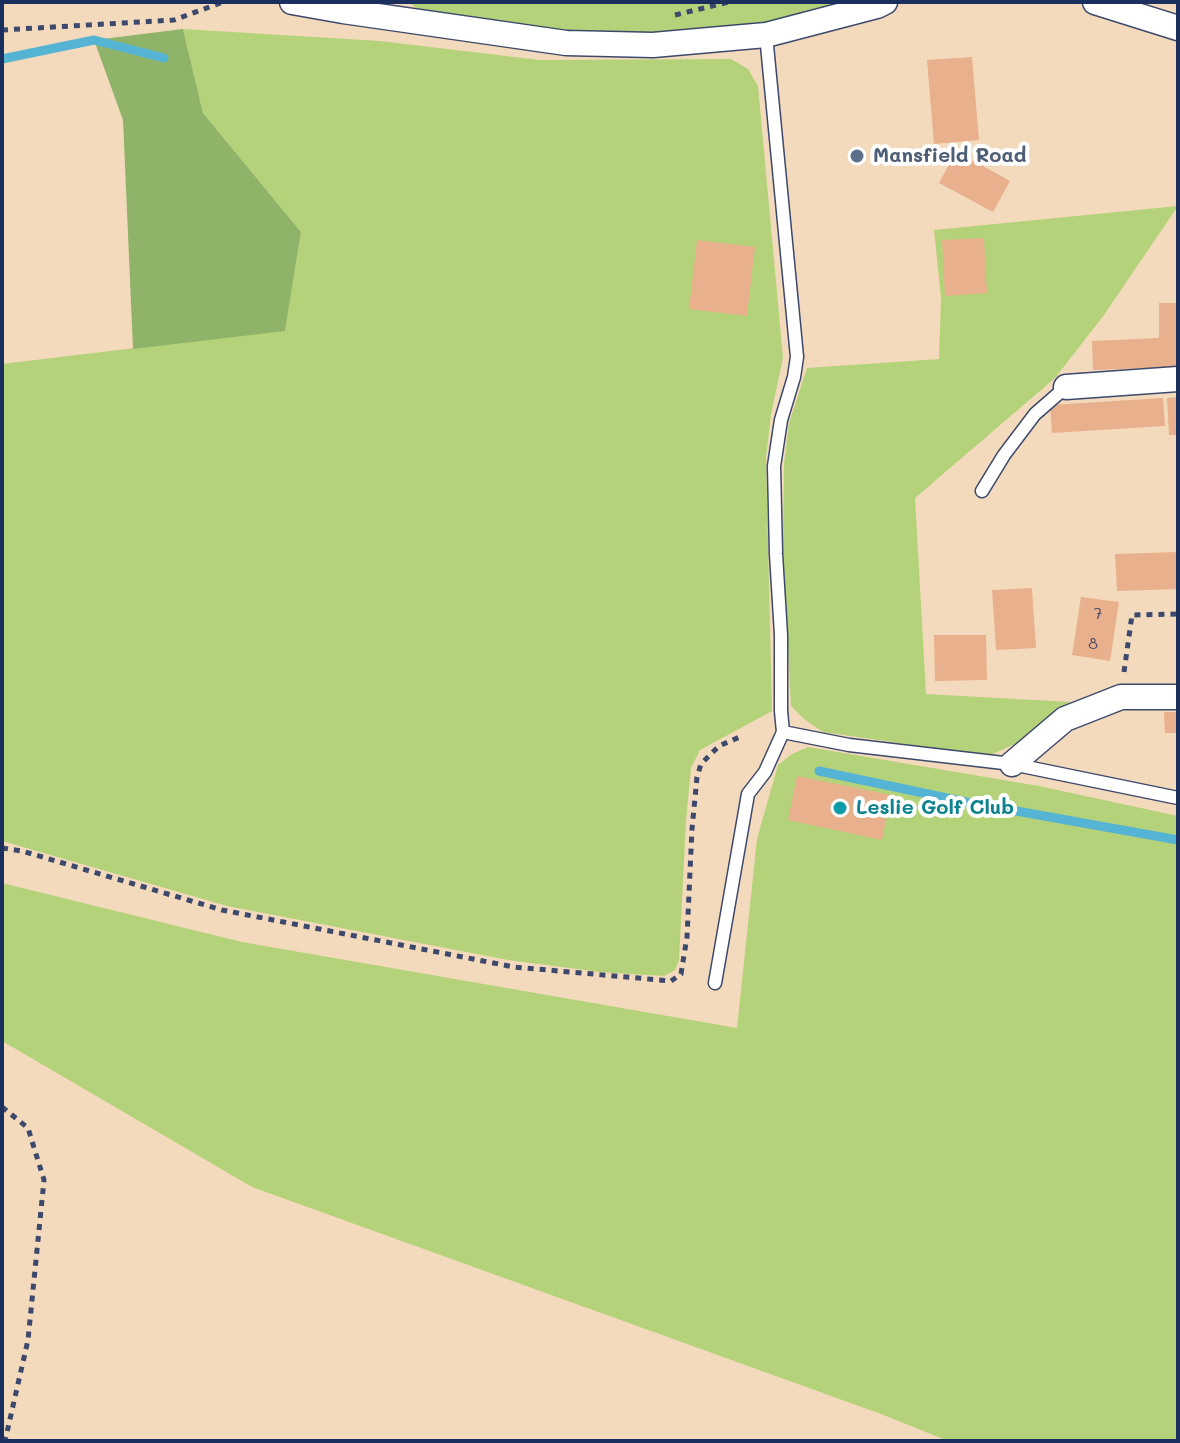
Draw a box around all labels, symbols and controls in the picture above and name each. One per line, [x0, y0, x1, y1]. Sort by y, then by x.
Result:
place label: Mansfield Road [873, 144, 1026, 168]
marker: Mansfield Road [848, 147, 866, 165]
house number: 7 [1094, 604, 1102, 624]
house number: 8 [1088, 634, 1098, 654]
place label: Leslie Golf Club [856, 796, 1014, 820]
marker: Leslie Golf Club [831, 799, 849, 817]

